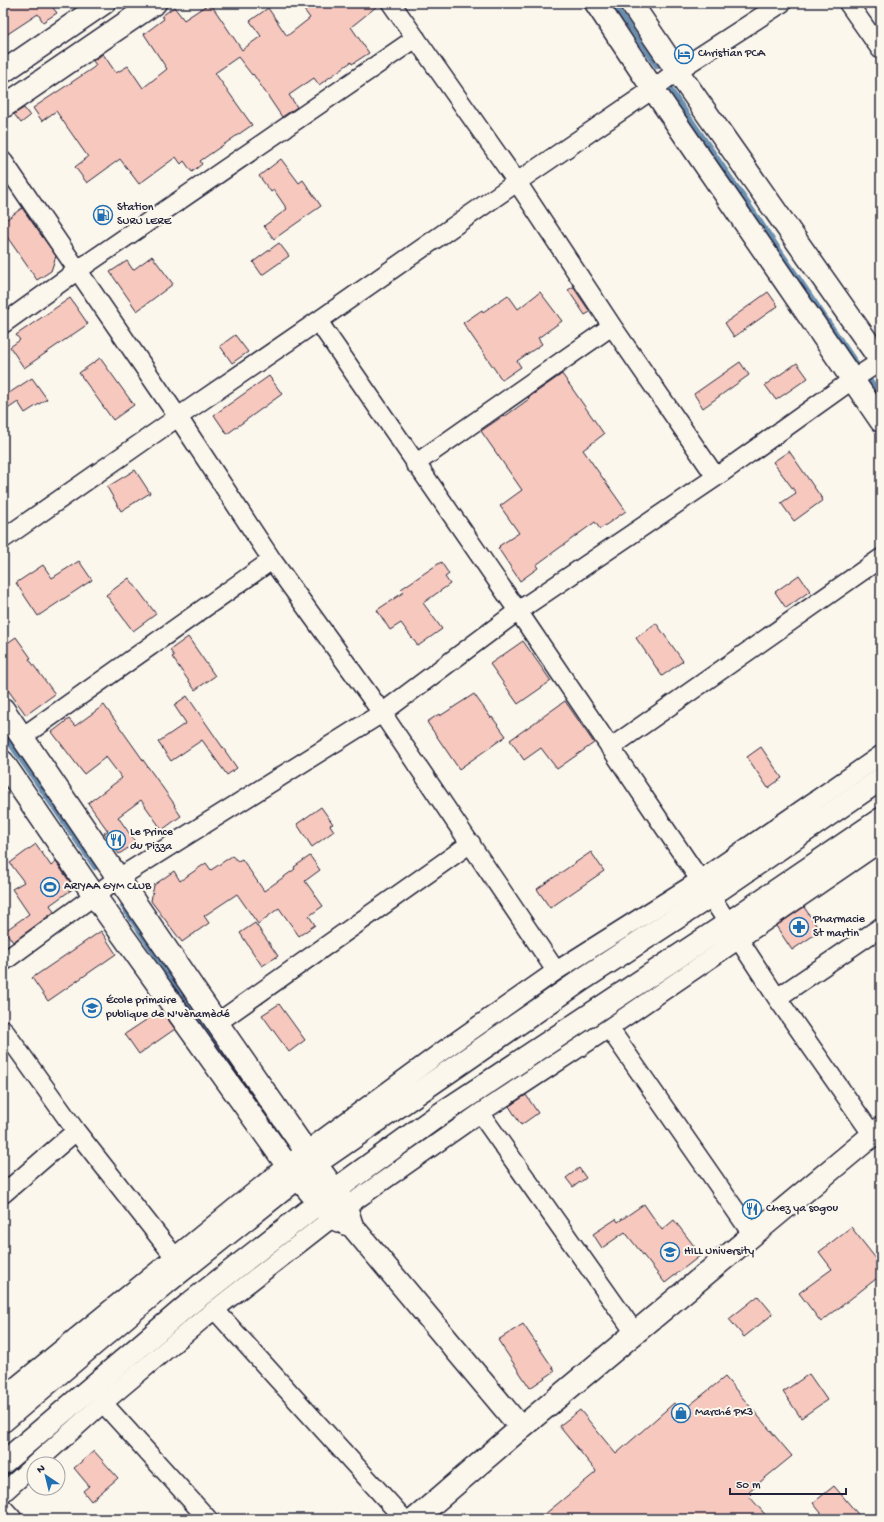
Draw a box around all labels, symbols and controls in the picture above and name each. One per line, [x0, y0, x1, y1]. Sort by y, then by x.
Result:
hotel icon: Christian PCA [673, 43, 695, 65]
place label: Christian PCA [698, 47, 766, 61]
place label: Station SURU LERE [117, 201, 172, 229]
fuel station icon: Station SURU LERE [92, 204, 114, 226]
place label: Le Prince du Pizza [130, 826, 174, 854]
restaurant icon: Le Prince du Pizza [105, 829, 127, 851]
sports icon: ARIYAA GYM CLUB [39, 876, 61, 898]
place label: ARIYAA GYM CLUB [64, 880, 152, 894]
place label: Pharmacie St martin [812, 913, 866, 941]
pharmacy icon: Pharmacie St martin [788, 916, 810, 938]
place label: École primaire publique de N'vènamèdé [105, 994, 230, 1022]
school or university icon: École primaire publique de N'vènamèdé [81, 997, 103, 1019]
restaurant icon: Chez ya sogou [741, 1198, 763, 1220]
place label: Chez ya sogou [766, 1202, 838, 1216]
school or university icon: HILL University [659, 1241, 681, 1263]
place label: HILL University [684, 1245, 754, 1259]
shop icon: Marché PK3 [670, 1402, 692, 1424]
place label: Marché PK3 [695, 1406, 753, 1420]
north arrow [26, 1456, 66, 1496]
text: N [35, 1462, 48, 1476]
scale bar [730, 1470, 846, 1496]
text: 50 m [736, 1479, 761, 1493]

